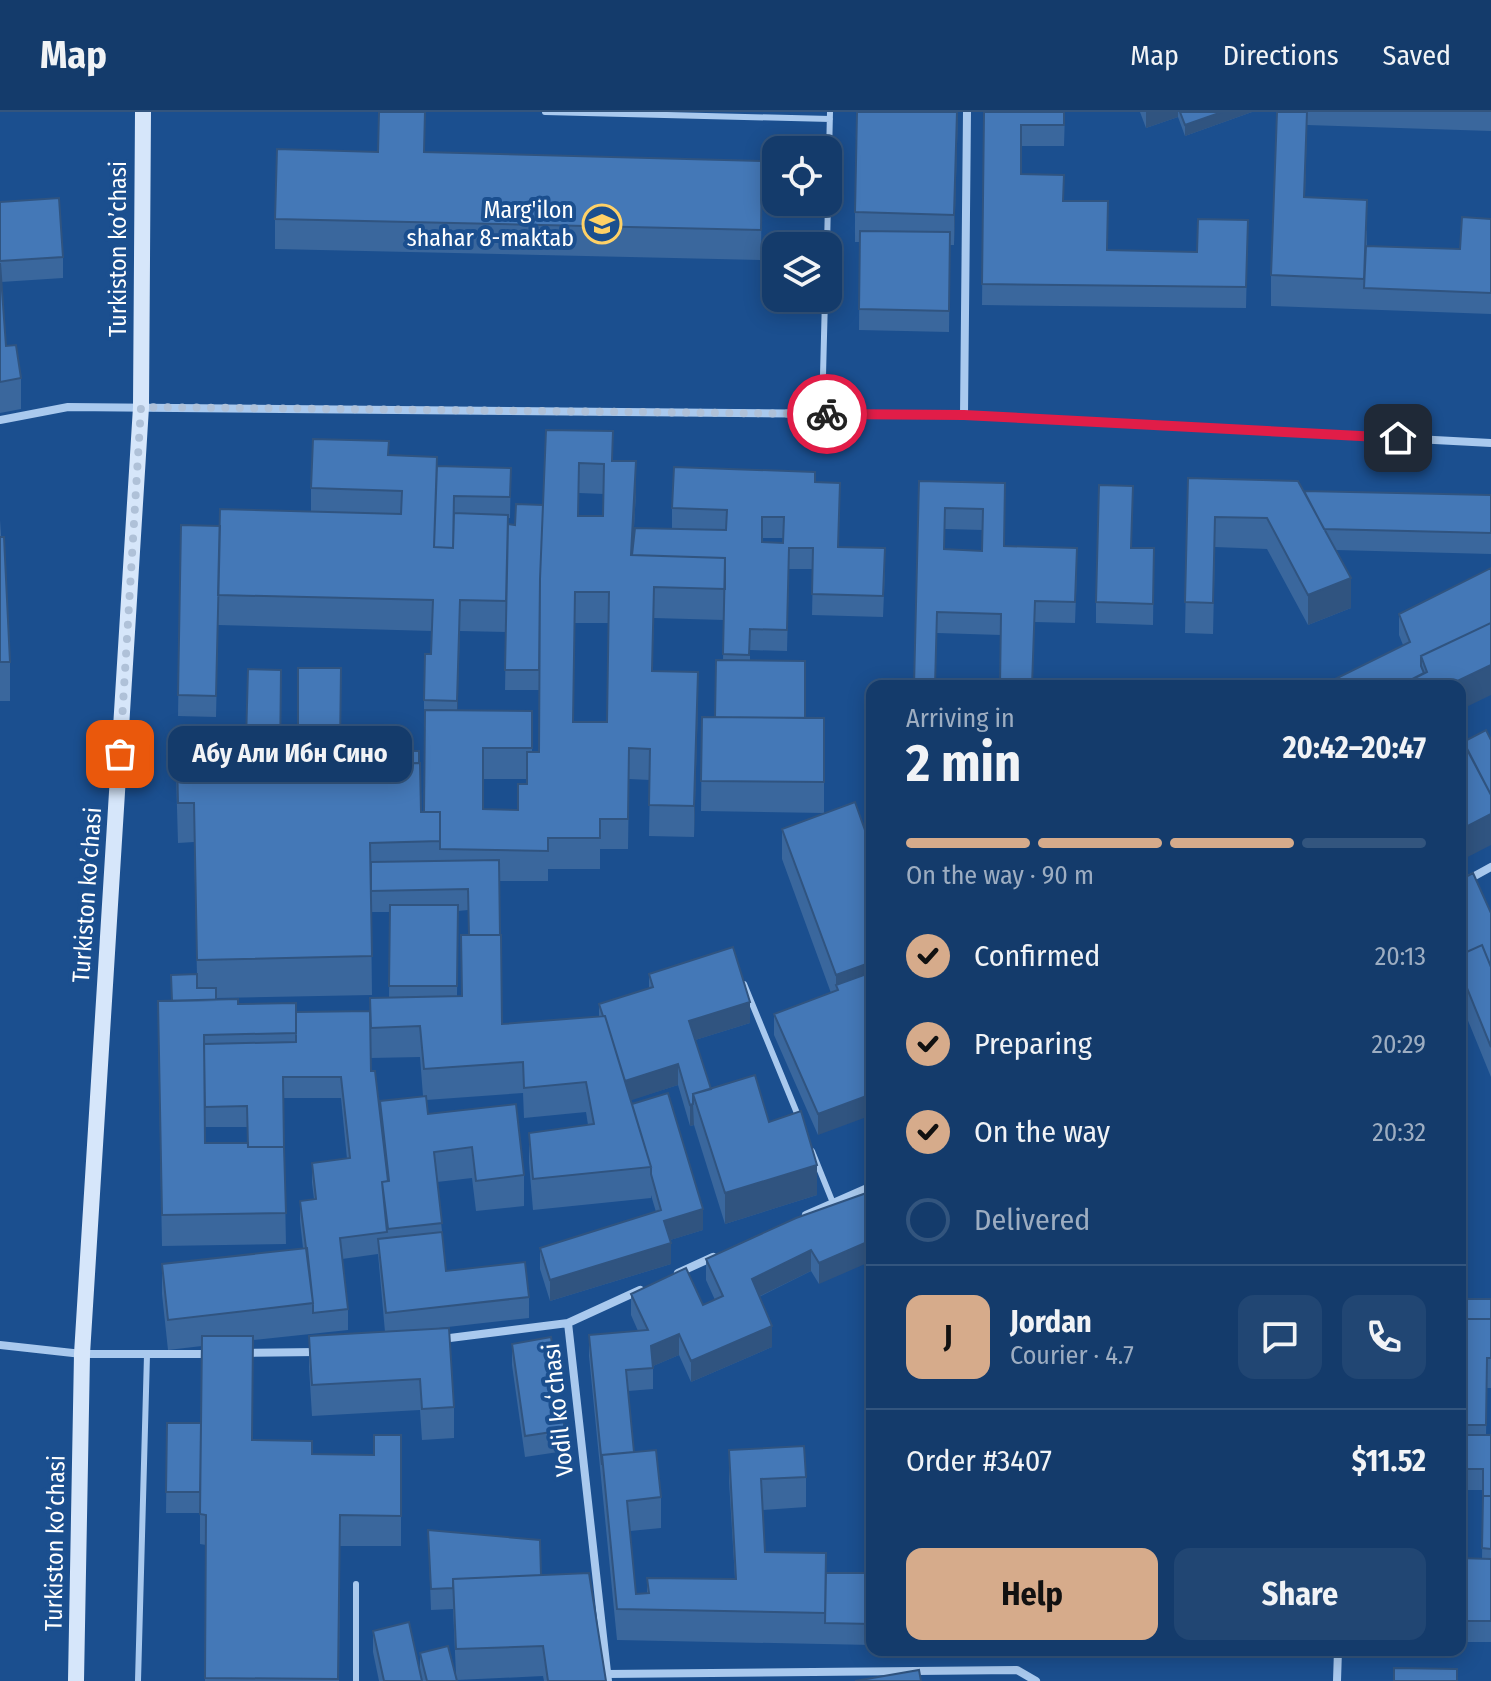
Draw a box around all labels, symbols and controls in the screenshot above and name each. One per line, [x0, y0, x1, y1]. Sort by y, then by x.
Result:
text: Map [40, 32, 107, 78]
text: Map [1130, 39, 1179, 72]
text: Directions [1223, 39, 1339, 72]
text: Saved [1383, 39, 1451, 72]
map controls [762, 136, 842, 312]
button: locate [762, 136, 842, 216]
street label: Turkiston ko’chasi [104, 161, 132, 337]
place label: Marg'ilon shahar 8-maktab [406, 196, 574, 252]
school or university icon: Marg'ilon shahar 8-maktab [581, 203, 623, 245]
button: layers [762, 232, 842, 312]
courier [787, 374, 867, 454]
icon: bike [805, 392, 849, 436]
pin [1364, 404, 1432, 472]
icon: home [1376, 416, 1420, 460]
text: Arriving in [906, 703, 1015, 734]
pin [86, 720, 154, 788]
callout: Абу Али Ибн Сино [168, 726, 412, 782]
text: 20:42–20:47 [1283, 730, 1426, 766]
icon: bag [98, 732, 142, 776]
text: 2 min [906, 732, 1021, 795]
text: Абу Али Ибн Сино [192, 738, 388, 769]
street label: Turkiston ko’chasi [67, 806, 107, 984]
text: On the way · 90 m [906, 860, 1094, 891]
icon: check [906, 934, 950, 978]
text: Confirmed [974, 938, 1100, 974]
text: 20:13 [1375, 941, 1426, 972]
icon: check [906, 1022, 950, 1066]
text: Preparing [974, 1026, 1092, 1062]
text: 20:29 [1372, 1029, 1426, 1060]
icon: check [906, 1110, 950, 1154]
text: On the way [974, 1114, 1110, 1150]
text: 20:32 [1372, 1117, 1426, 1148]
text: Delivered [974, 1202, 1090, 1238]
button: chat [1238, 1295, 1322, 1379]
button: phone [1342, 1295, 1426, 1379]
text: Jordan [1010, 1304, 1092, 1340]
text: J [944, 1319, 952, 1355]
text: Courier · 4.7 [1010, 1340, 1134, 1371]
street label: Vodil koʻchasi [537, 1342, 579, 1478]
text: Order #3407 [906, 1443, 1052, 1479]
text: $11.52 [1352, 1443, 1426, 1479]
street label: Turkiston ko’chasi [39, 1455, 71, 1631]
button: Help [906, 1548, 1158, 1640]
button: Share [1174, 1548, 1426, 1640]

